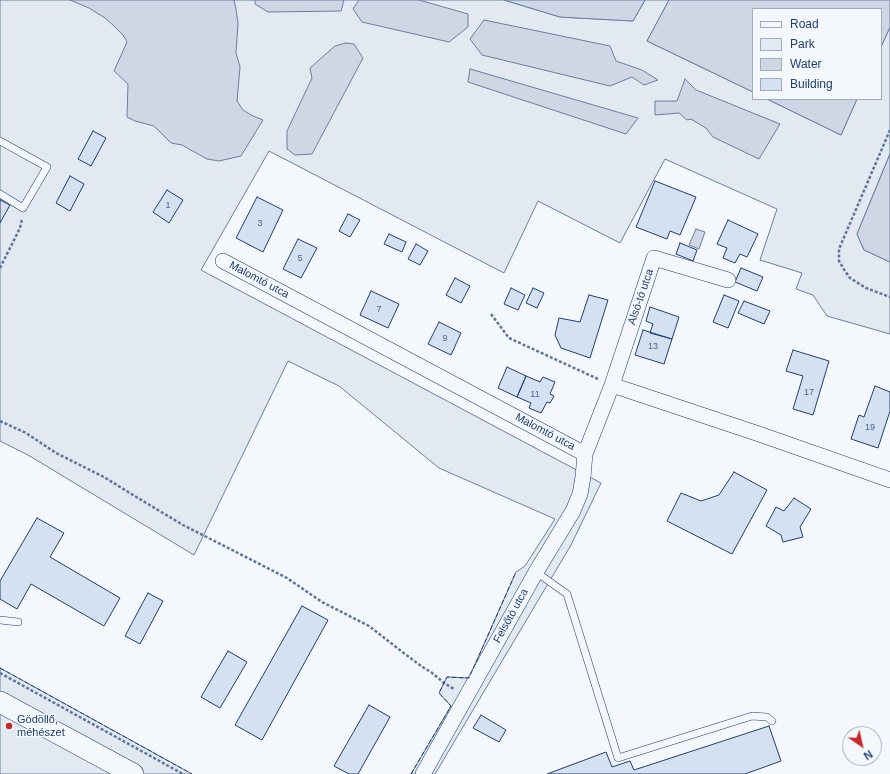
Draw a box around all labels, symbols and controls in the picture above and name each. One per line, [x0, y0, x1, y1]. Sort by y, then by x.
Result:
legend [752, 8, 882, 100]
text: Road [790, 17, 819, 31]
text: Park [790, 37, 815, 51]
text: Water [790, 57, 822, 71]
text: Building [790, 77, 833, 91]
house number: 1 [165, 201, 171, 211]
house number: 3 [257, 219, 263, 229]
house number: 5 [297, 254, 303, 264]
street label: Malomtó utca [227, 259, 291, 301]
street label: Alsó-tó utca [625, 267, 657, 327]
house number: 7 [376, 305, 382, 315]
house number: 9 [442, 334, 448, 344]
house number: 13 [648, 342, 658, 352]
house number: 17 [804, 388, 814, 398]
house number: 11 [530, 390, 540, 400]
street label: Malomtó utca [513, 411, 577, 453]
house number: 19 [865, 423, 875, 433]
street label: Felsőtó utca [491, 587, 531, 645]
place label: Gödöllő, méhészet [17, 713, 65, 739]
marker: Gödöllő, méhészet [4, 721, 14, 731]
north arrow [842, 726, 882, 766]
text: N [862, 748, 875, 762]

